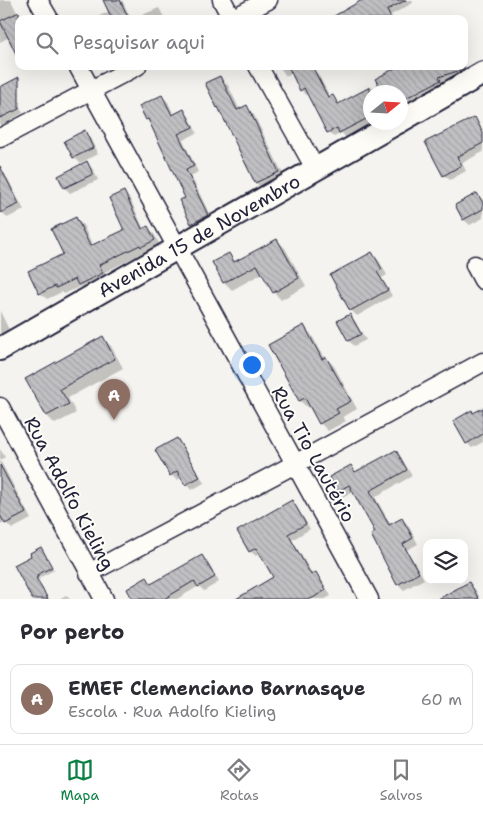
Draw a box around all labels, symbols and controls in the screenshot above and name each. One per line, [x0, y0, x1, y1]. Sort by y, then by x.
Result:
search box [15, 15, 468, 70]
icon: search [33, 29, 61, 57]
text: Pesquisar aqui [73, 30, 205, 55]
north arrow [363, 85, 408, 130]
street label: Avenida 15 de Novembro [94, 168, 305, 304]
your location [239, 352, 265, 378]
pin: A [98, 379, 130, 420]
street label: Rua Tio Lautério [266, 382, 361, 527]
street label: Rua Adolfo Kieling [19, 412, 121, 574]
map controls [423, 539, 468, 584]
button: layers [423, 539, 468, 584]
text: Por perto [20, 618, 124, 646]
text: EMEF Clemenciano Barnasque [68, 676, 365, 701]
text: A [31, 689, 43, 710]
text: 60 m [421, 689, 462, 710]
text: Escola · Rua Adolfo Kieling [68, 701, 276, 722]
tab: Mapa [60, 756, 99, 804]
tab: Rotas [220, 756, 259, 804]
tab: Salvos [380, 756, 423, 804]

